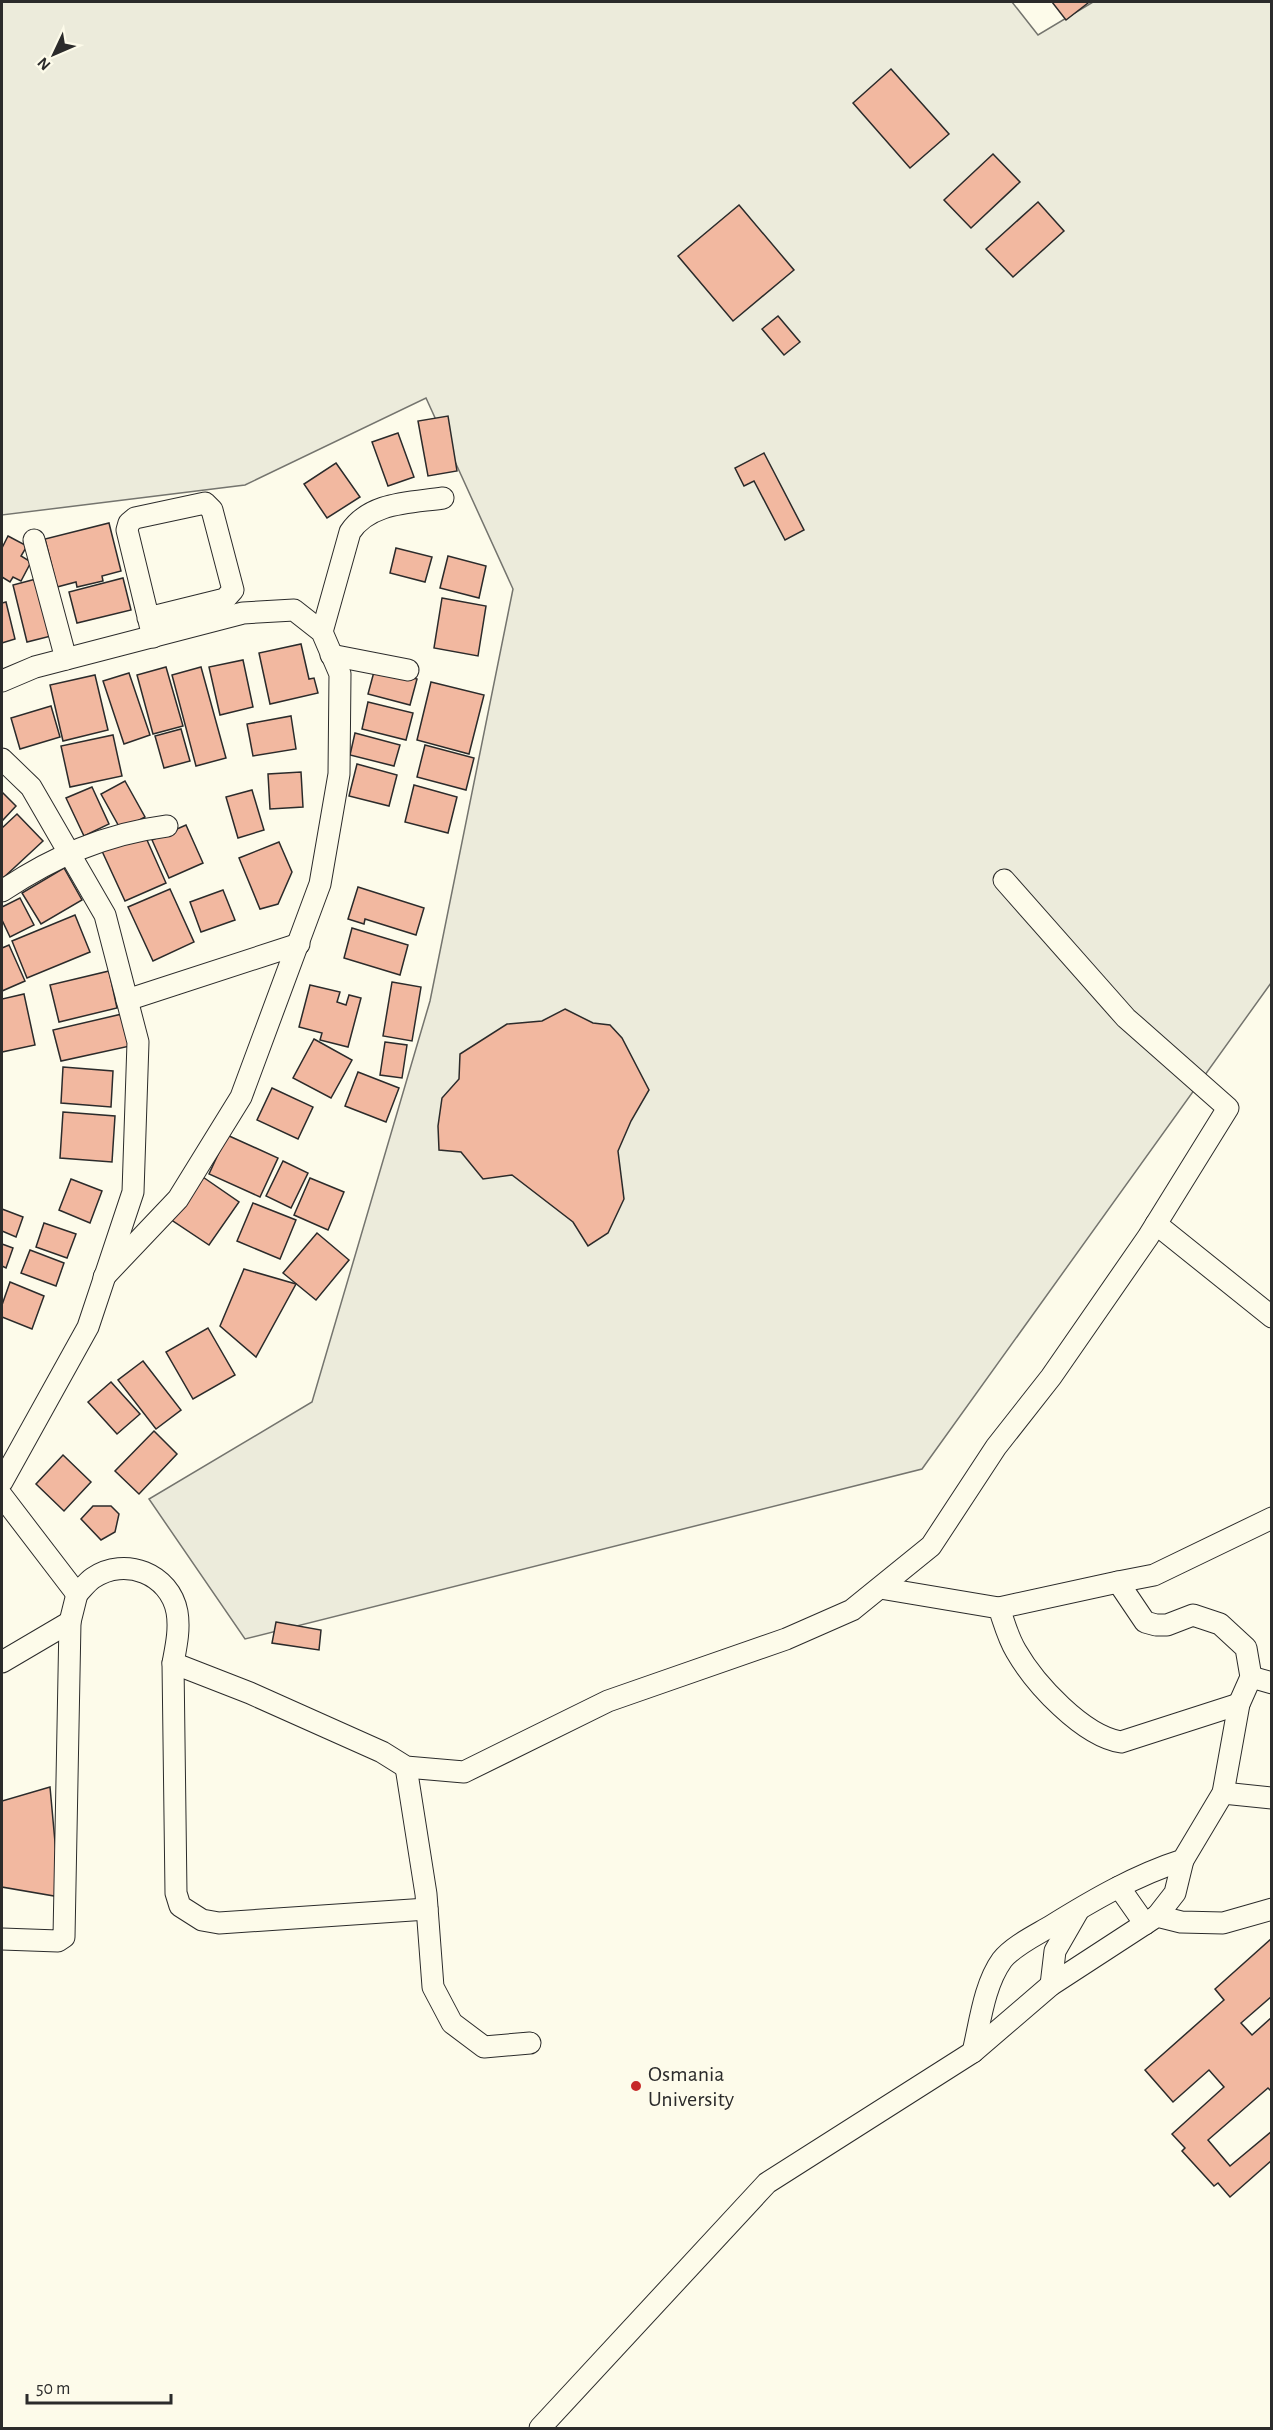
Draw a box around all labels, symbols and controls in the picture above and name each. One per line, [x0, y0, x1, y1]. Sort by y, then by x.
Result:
north arrow [24, 24, 84, 84]
text: N [34, 54, 54, 73]
place label: Osmania University [648, 2063, 735, 2110]
marker: Osmania University [629, 2079, 643, 2093]
scale bar [27, 2367, 171, 2405]
text: 50 m [36, 2380, 70, 2398]

